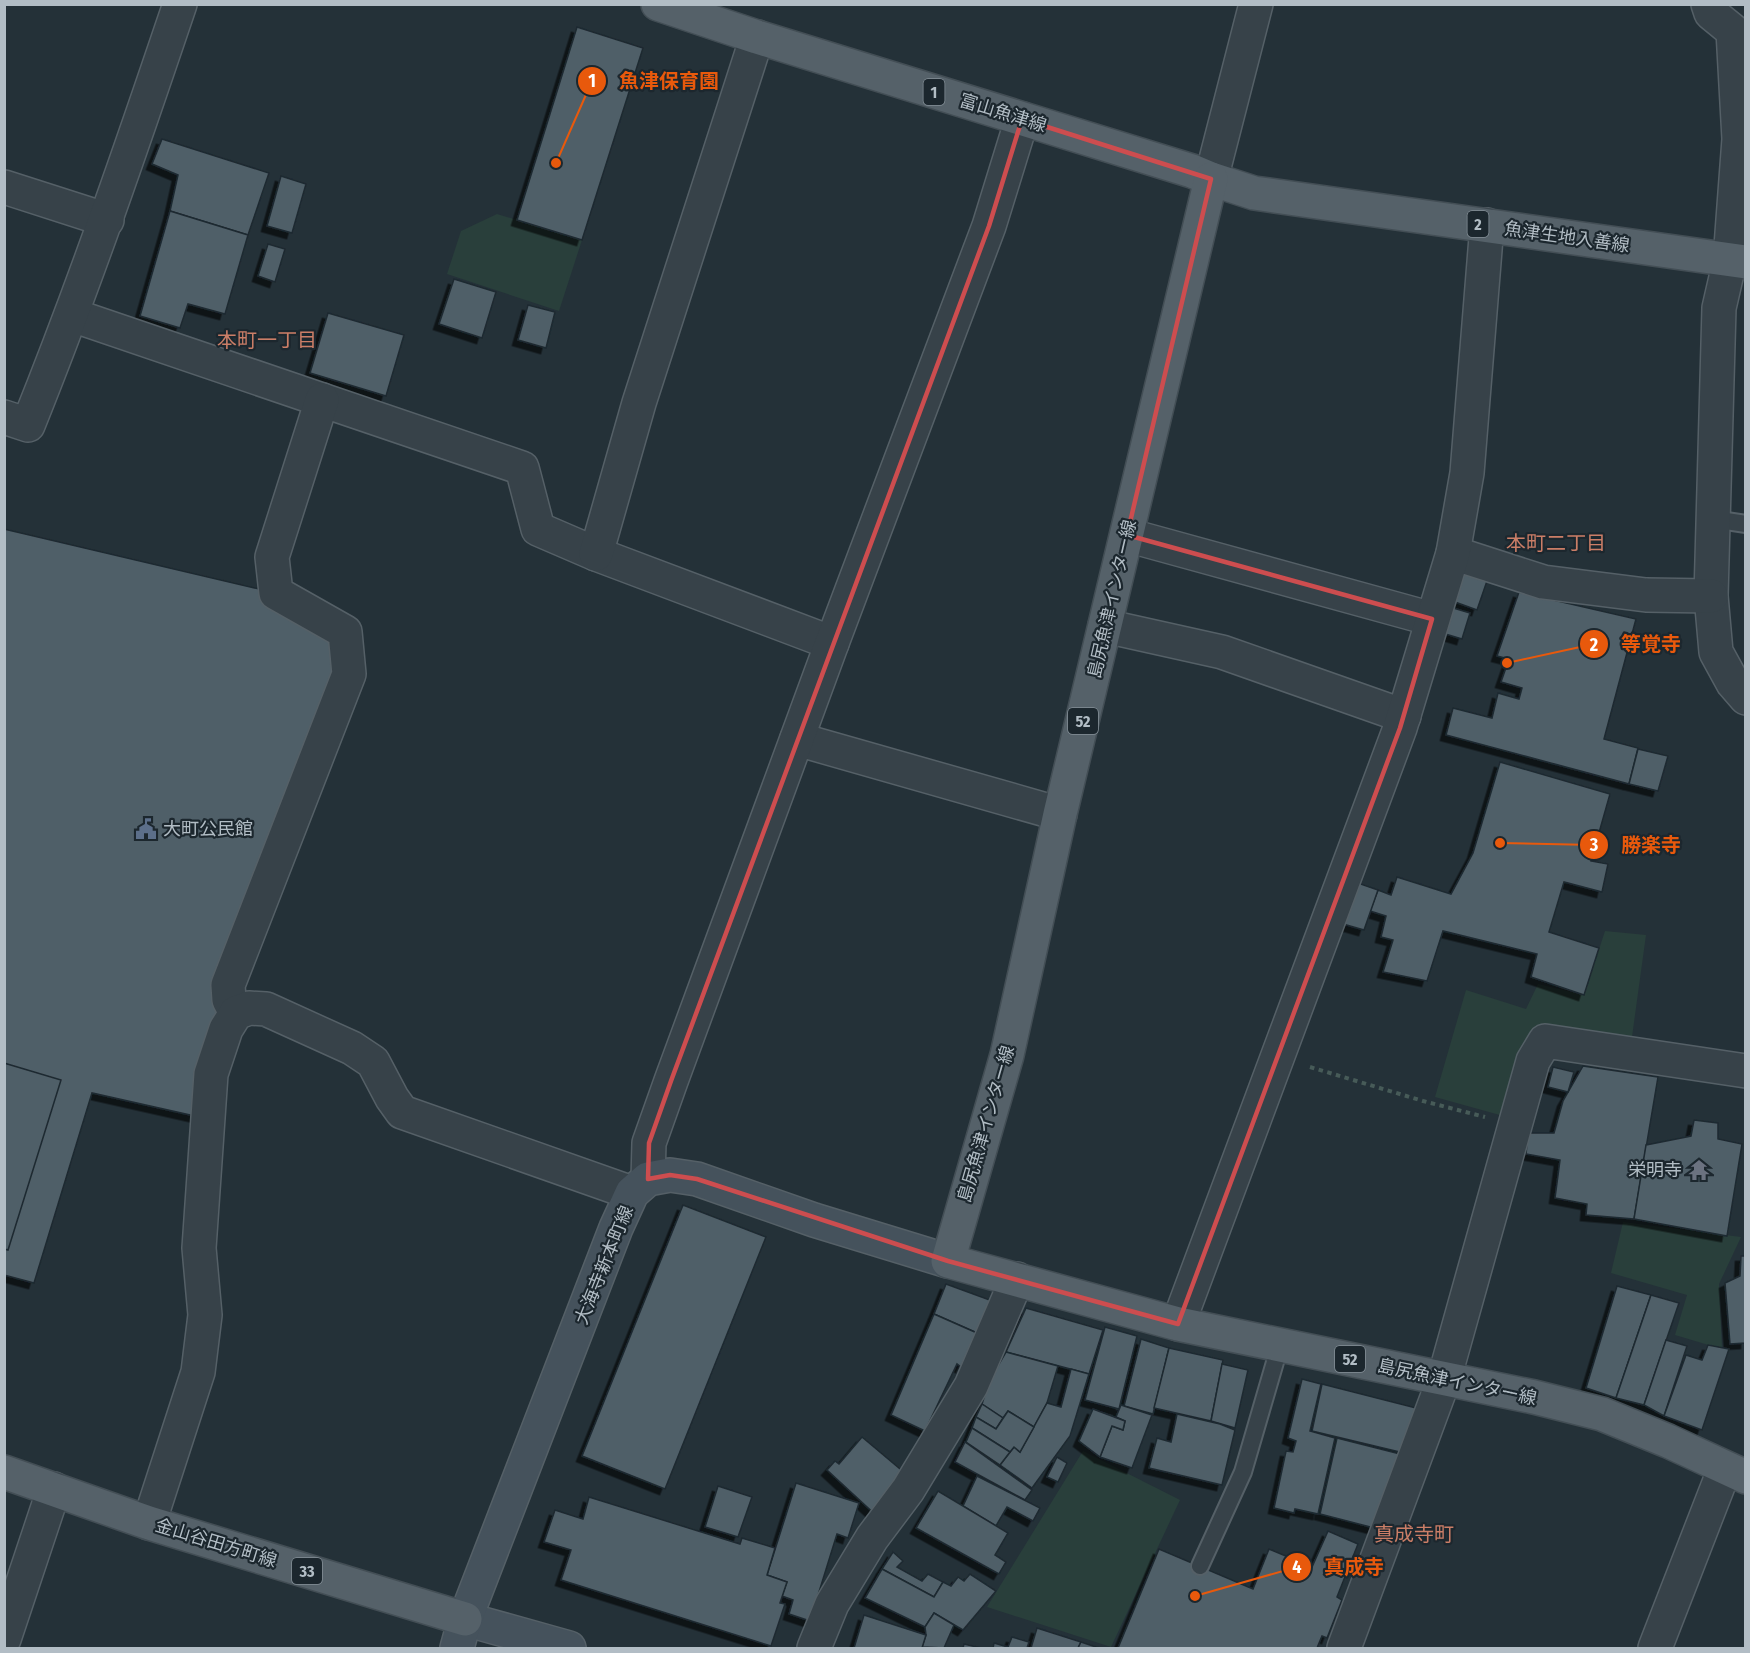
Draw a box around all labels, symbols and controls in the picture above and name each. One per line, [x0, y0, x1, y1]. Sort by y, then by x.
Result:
callout: 魚津保育園 [577, 62, 731, 100]
text: 魚津保育園 [619, 69, 719, 93]
text: 1 [588, 70, 596, 92]
road number: 1 [924, 79, 944, 105]
street label: 富山魚津線 [957, 89, 1049, 137]
road number: 2 [1468, 211, 1488, 237]
street label: 魚津生地入善線 [1503, 217, 1631, 257]
district label: 本町一丁目 [217, 328, 317, 352]
street label: 島尻魚津インター線 [1083, 518, 1141, 680]
district label: 本町二丁目 [1506, 531, 1606, 555]
callout: 等覚寺 [1579, 625, 1693, 663]
text: 等覚寺 [1621, 632, 1681, 656]
text: 2 [1589, 634, 1598, 656]
road number: 52 [1068, 708, 1098, 734]
public building icon: 大町公民館 [134, 817, 158, 841]
place label: 大町公民館 [163, 818, 253, 840]
callout: 勝楽寺 [1579, 826, 1693, 864]
text: 勝楽寺 [1621, 833, 1681, 857]
text: 3 [1589, 834, 1599, 856]
street label: 島尻魚津インター線 [953, 1043, 1019, 1205]
temple icon: 栄明寺 [1687, 1158, 1711, 1182]
place label: 栄明寺 [1628, 1159, 1682, 1181]
street label: 大海寺新本町線 [570, 1202, 638, 1328]
road number: 52 [1335, 1346, 1365, 1372]
street label: 島尻魚津インター線 [1375, 1354, 1539, 1410]
street label: 金山谷田方町線 [153, 1514, 279, 1572]
district label: 真成寺町 [1374, 1522, 1454, 1546]
callout: 真成寺 [1282, 1548, 1396, 1586]
text: 真成寺 [1324, 1555, 1384, 1579]
text: 4 [1292, 1556, 1302, 1578]
road number: 33 [292, 1558, 322, 1584]

